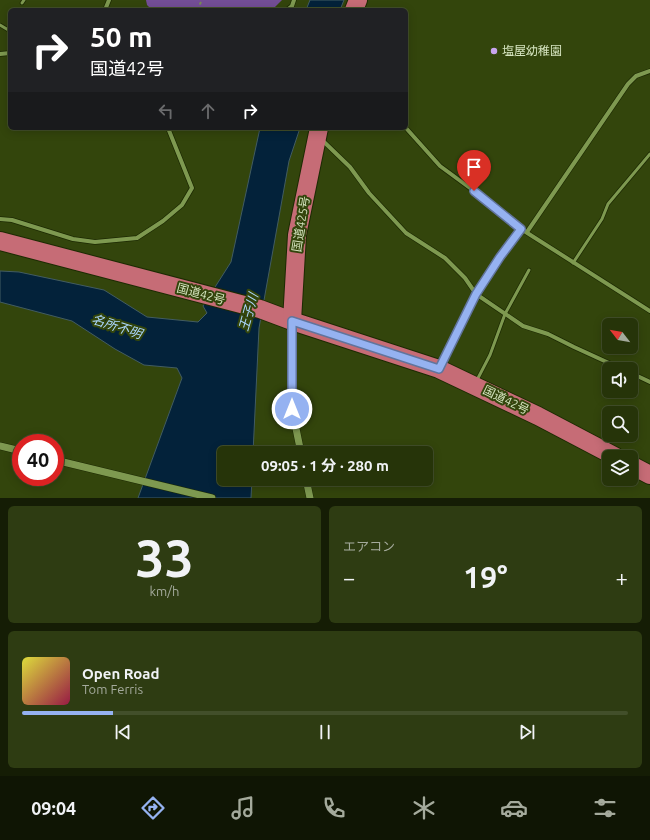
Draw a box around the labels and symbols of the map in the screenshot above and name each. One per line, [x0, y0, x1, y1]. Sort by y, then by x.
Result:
place label: 塩屋幼稚園 [502, 44, 562, 57]
marker: 塩屋幼稚園 [489, 46, 499, 56]
pin [457, 150, 491, 191]
street label: 国道425号 [290, 195, 311, 253]
street label: 国道42号 [176, 281, 227, 306]
water label: 王子川 [236, 289, 261, 333]
water label: 名所不明 [90, 311, 146, 341]
north arrow [602, 318, 638, 354]
street label: 国道42号 [481, 383, 531, 416]
position arrow [271, 388, 313, 430]
speed limit sign: 40 [12, 434, 64, 486]

